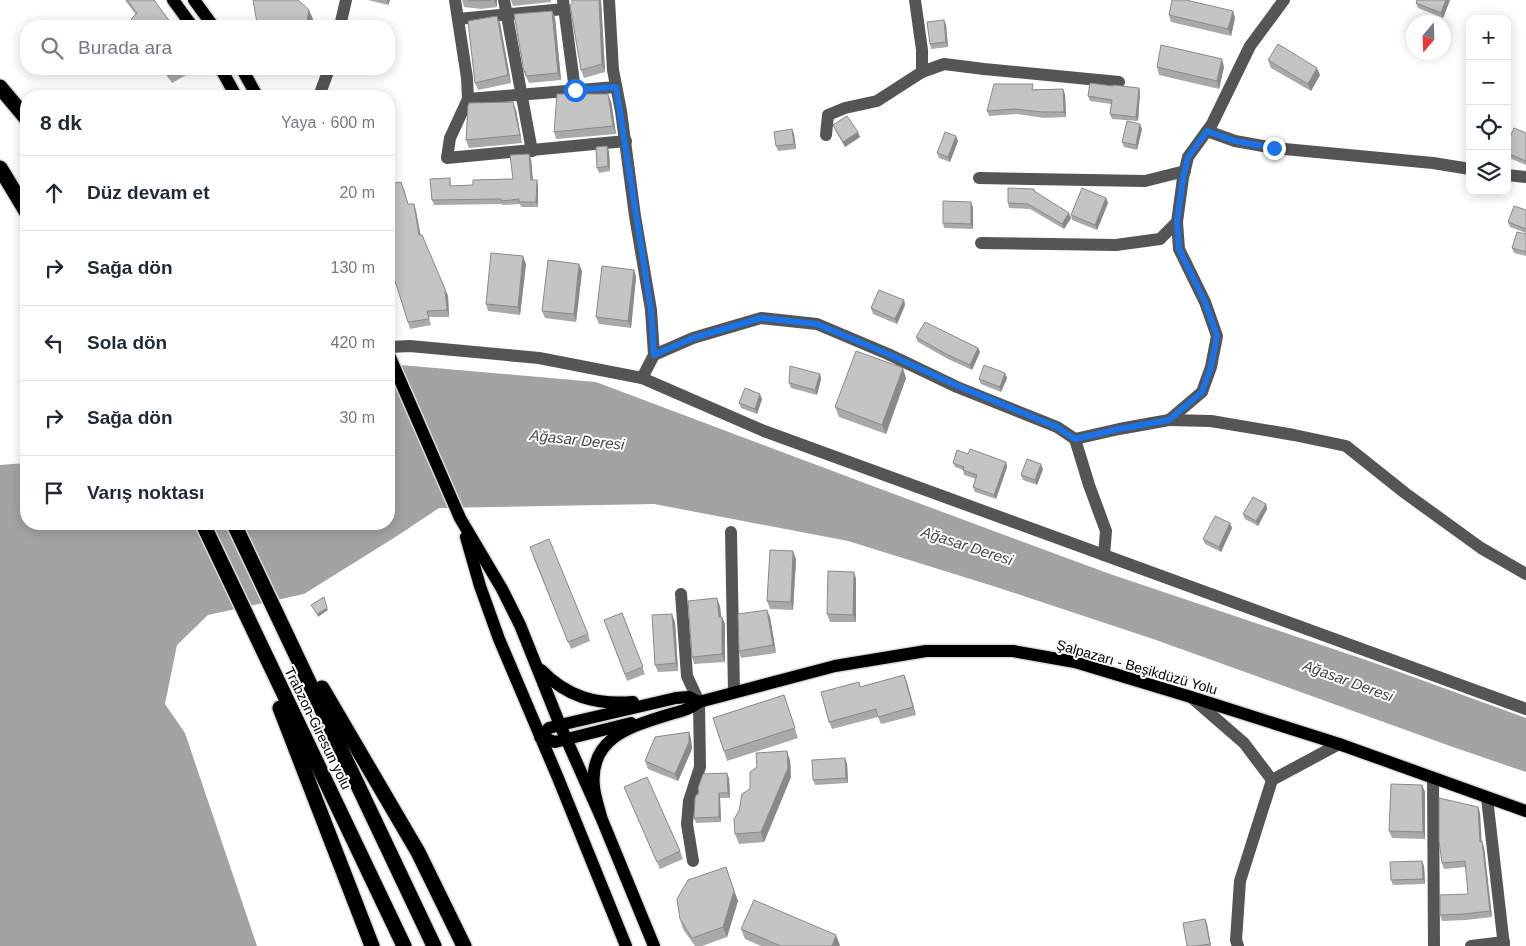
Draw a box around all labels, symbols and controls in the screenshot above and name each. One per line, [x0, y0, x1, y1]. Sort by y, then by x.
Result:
north arrow [1406, 15, 1451, 60]
map controls [1466, 15, 1511, 195]
button: + [1466, 15, 1511, 60]
search box [20, 20, 395, 75]
icon: search [38, 34, 66, 62]
text: Burada ara [78, 37, 172, 58]
button: − [1466, 60, 1511, 105]
route start [564, 79, 587, 102]
button: locate [1466, 105, 1511, 150]
text: 8 dk [40, 111, 82, 134]
text: Yaya · 600 m [281, 114, 375, 131]
route end [1263, 137, 1286, 160]
button: layers [1466, 150, 1511, 195]
icon: ahead [40, 179, 68, 207]
text: Düz devam et [87, 182, 209, 203]
text: 20 m [339, 184, 375, 201]
icon: right [40, 254, 68, 282]
text: Sağa dön [87, 257, 173, 278]
text: 130 m [331, 259, 375, 276]
icon: left [40, 329, 68, 357]
text: Sola dön [87, 332, 167, 353]
text: 420 m [331, 334, 375, 351]
icon: right [40, 404, 68, 432]
text: Sağa dön [87, 407, 173, 428]
text: 30 m [339, 409, 375, 426]
water label: Ağasar Deresi [528, 426, 626, 453]
icon: arrive [40, 479, 68, 507]
text: Varış noktası [87, 482, 204, 503]
water label: Ağasar Deresi [918, 522, 1016, 568]
street label: Şalpazarı - Beşikdüzü Yolu [1055, 636, 1219, 698]
water label: Ağasar Deresi [1300, 656, 1396, 705]
street label: Trabzon-Giresun yolu [281, 664, 355, 792]

